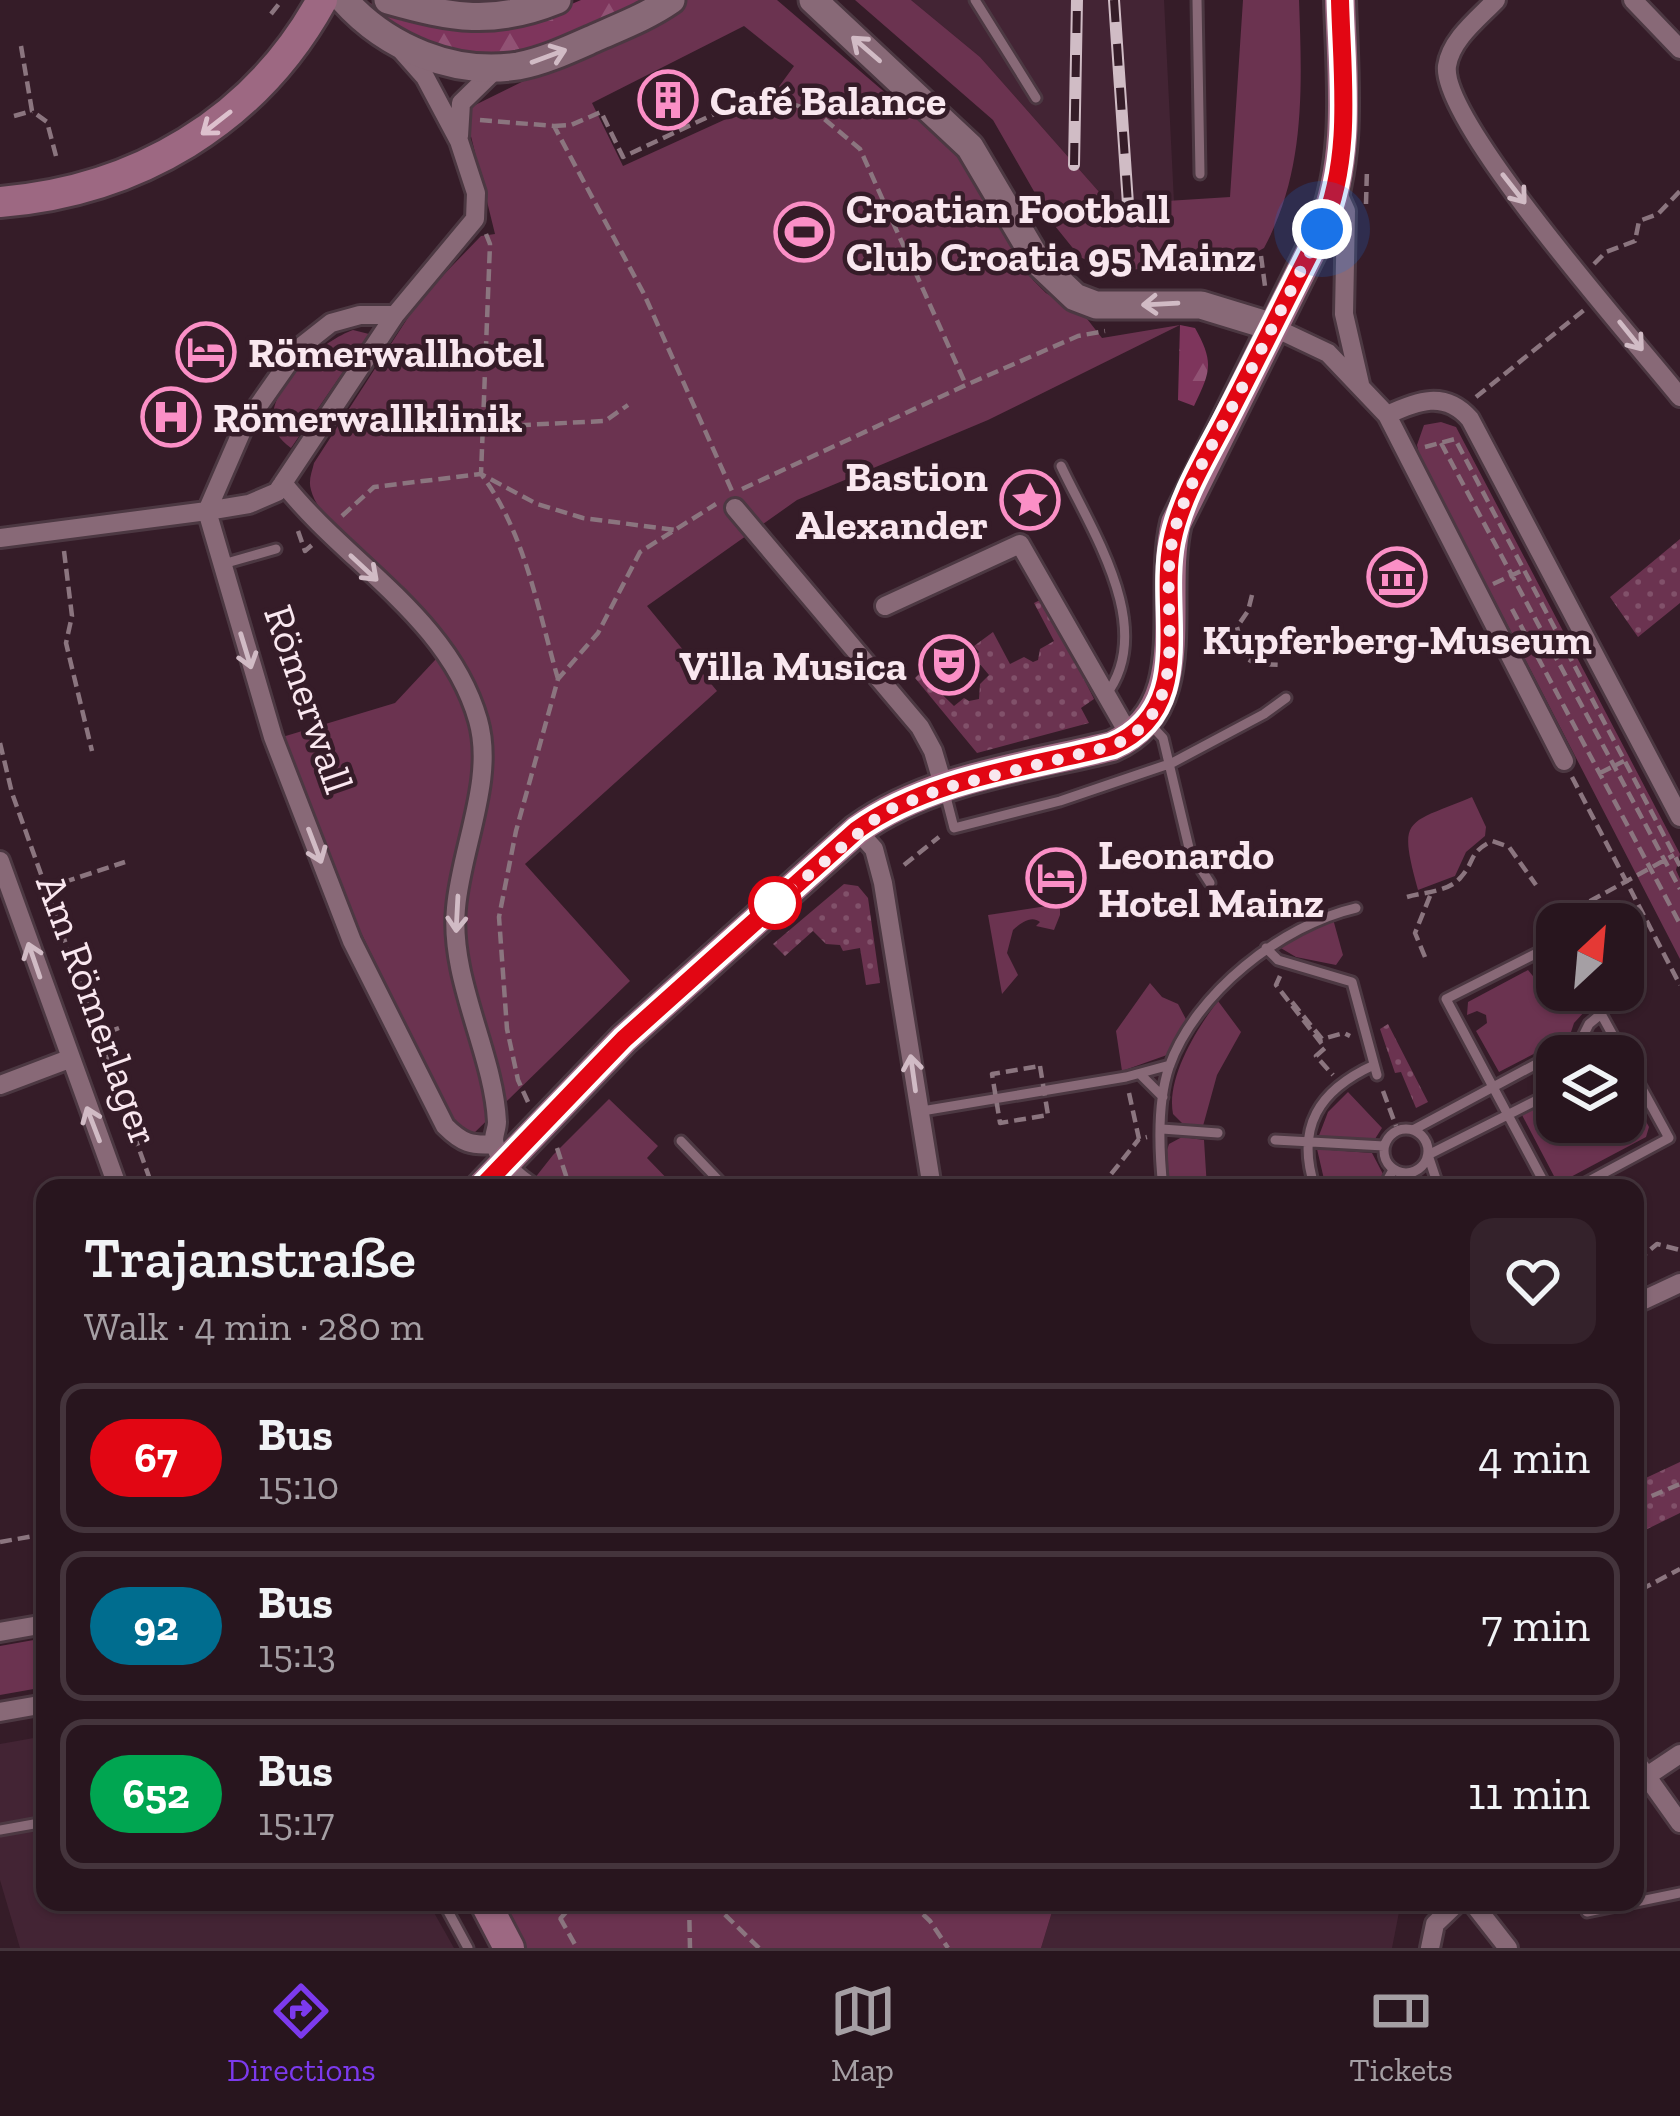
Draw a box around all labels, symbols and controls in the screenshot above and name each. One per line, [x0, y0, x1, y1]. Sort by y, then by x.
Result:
one-way arrow [851, 36, 881, 63]
one-way arrow [529, 44, 566, 65]
building icon: Café Balance [637, 69, 699, 131]
place label: Café Balance [710, 75, 946, 126]
one-way arrow [201, 109, 233, 136]
one-way arrow [1500, 172, 1527, 204]
place label: Croatian Football Club Croatia 95 Mainz [846, 183, 1256, 282]
your location [1292, 199, 1352, 259]
sports icon: Croatian Football Club Croatia 95 Mainz [773, 201, 835, 263]
one-way arrow [1141, 293, 1180, 316]
one-way arrow [1617, 320, 1644, 351]
hotel icon: Römerwallhotel [175, 321, 237, 383]
place label: Römerwallhotel [248, 327, 545, 378]
hospital icon: Römerwallklinik [140, 386, 202, 448]
place label: Römerwallklinik [213, 392, 523, 443]
place label: Bastion Alexander [795, 451, 988, 550]
place icon: Bastion Alexander [999, 469, 1061, 531]
museum icon: Kupferberg-Museum [1366, 546, 1428, 608]
one-way arrow [349, 553, 378, 581]
street label: Römerwall [253, 598, 365, 800]
place label: Kupferberg-Museum [1202, 614, 1592, 665]
one-way arrow [237, 631, 259, 669]
theatre icon: Villa Musica [918, 634, 980, 696]
place label: Villa Musica [679, 640, 907, 691]
one-way arrow [306, 826, 328, 863]
place label: Leonardo Hotel Mainz [1098, 829, 1324, 928]
hotel icon: Leonardo Hotel Mainz [1025, 847, 1087, 909]
street label: Am Römerlager [25, 867, 171, 1153]
unlabelled marker [750, 878, 800, 928]
one-way arrow [445, 893, 468, 932]
north arrow [1536, 903, 1644, 1011]
map controls [1536, 903, 1644, 1143]
one-way arrow [22, 942, 43, 979]
button: layers [1536, 1035, 1644, 1143]
one-way arrow [901, 1054, 924, 1093]
one-way arrow [81, 1106, 103, 1143]
button: heart [1470, 1218, 1596, 1344]
text: Trajanstraße [84, 1223, 416, 1292]
text: Walk · 4 min · 280 m [84, 1303, 424, 1350]
text: Bus [258, 1408, 333, 1462]
text: 4 min [1478, 1431, 1590, 1485]
text: 67 [134, 1432, 178, 1483]
text: 15:10 [258, 1462, 339, 1509]
text: Bus [258, 1576, 333, 1630]
text: 7 min [1481, 1599, 1590, 1653]
text: 92 [133, 1600, 179, 1651]
text: 15:13 [258, 1630, 336, 1677]
text: Bus [258, 1744, 333, 1798]
text: 11 min [1468, 1767, 1590, 1821]
text: 652 [123, 1768, 190, 1819]
text: 15:17 [258, 1798, 334, 1845]
tab: Directions [227, 1978, 376, 2089]
tab: Map [830, 1978, 896, 2089]
tab: Tickets [1349, 1978, 1453, 2089]

